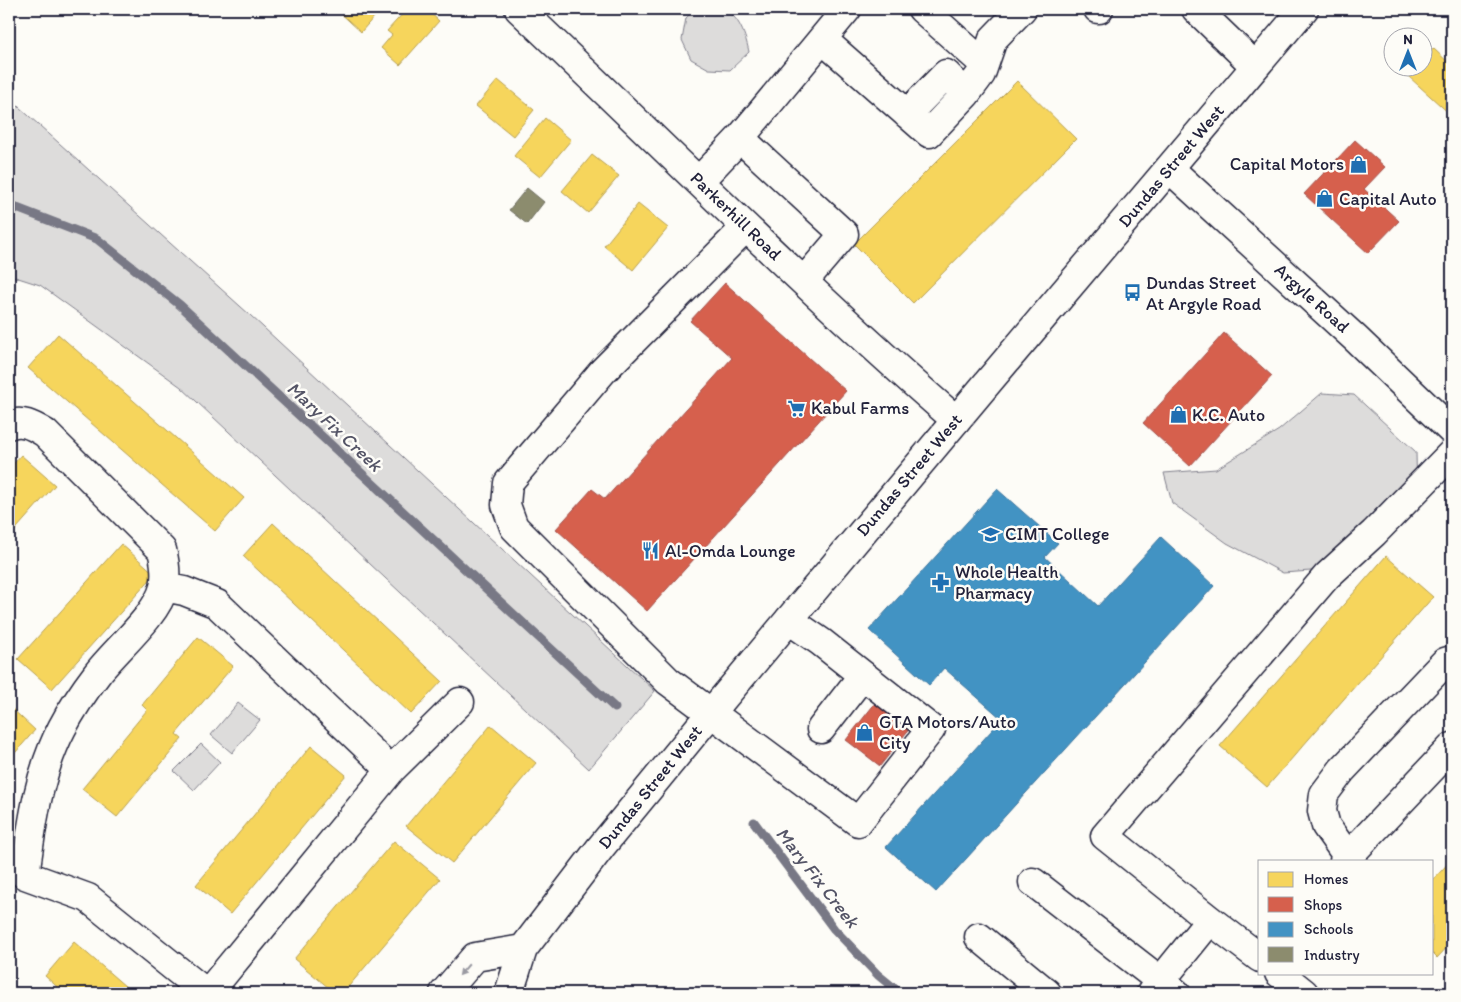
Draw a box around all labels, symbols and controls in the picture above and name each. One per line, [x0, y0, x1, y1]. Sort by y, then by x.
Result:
north arrow [1384, 28, 1434, 78]
text: N [1403, 31, 1413, 48]
street label: Dundas Street West [1113, 100, 1229, 232]
place label: Capital Motors [1230, 153, 1344, 175]
shop icon: Capital Motors [1348, 154, 1368, 174]
street label: Parkerhill Road [686, 167, 786, 265]
place label: Capital Auto [1339, 188, 1437, 210]
shop icon: Capital Auto [1315, 189, 1335, 209]
street label: Argyle Road [1270, 259, 1354, 338]
place label: Dundas Street At Argyle Road [1146, 272, 1261, 315]
bus stop icon: Dundas Street At Argyle Road [1122, 283, 1142, 303]
water label: Mary Fix Creek [282, 376, 388, 477]
place label: Kabul Farms [811, 397, 909, 419]
supermarket icon: Kabul Farms [787, 398, 807, 418]
place label: K.C. Auto [1192, 404, 1265, 426]
shop icon: K.C. Auto [1168, 405, 1188, 425]
street label: Dundas Street West [851, 409, 967, 541]
place label: CIMT College [1005, 523, 1109, 545]
school or university icon: CIMT College [981, 524, 1001, 544]
place label: Al-Omda Lounge [665, 540, 796, 562]
restaurant icon: Al-Omda Lounge [641, 541, 661, 561]
place label: Whole Health Pharmacy [955, 561, 1059, 604]
pharmacy icon: Whole Health Pharmacy [931, 572, 951, 592]
place label: GTA Motors/Auto City [879, 711, 1016, 754]
street label: Dundas Street West [593, 720, 707, 853]
shop icon: GTA Motors/Auto City [855, 722, 875, 742]
water label: Mary Fix Creek [771, 822, 865, 933]
legend [1258, 860, 1434, 974]
text: Homes [1304, 870, 1349, 888]
text: Shops [1304, 896, 1343, 914]
text: Schools [1304, 920, 1354, 938]
text: Industry [1304, 946, 1360, 964]
one-way arrow [458, 963, 469, 976]

